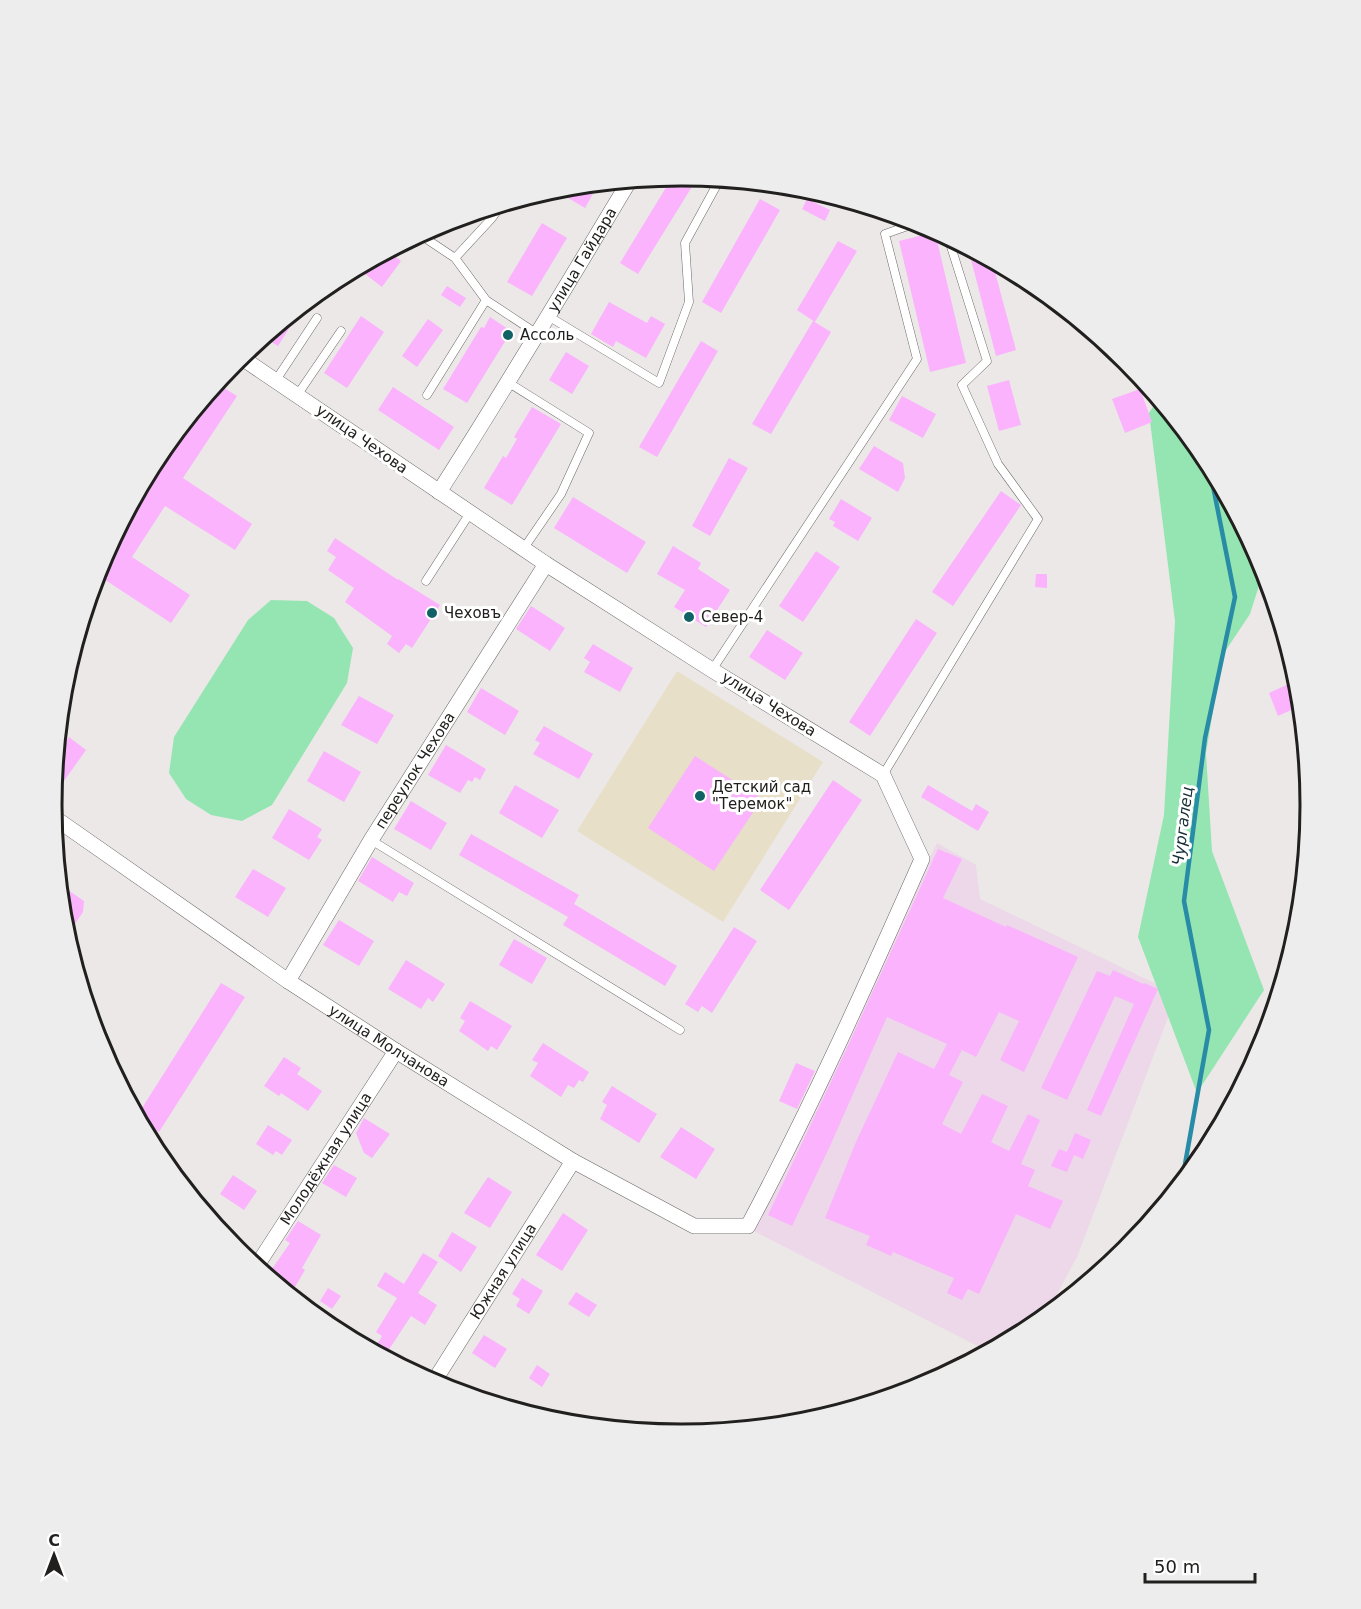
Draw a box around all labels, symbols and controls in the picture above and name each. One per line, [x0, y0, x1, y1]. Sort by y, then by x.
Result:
street label: улица Гайдара [544, 204, 620, 315]
place label: Ассоль [520, 326, 574, 344]
marker: Ассоль [501, 328, 515, 342]
street label: улица Чехова [313, 401, 411, 477]
place label: Чеховъ [444, 604, 501, 622]
marker: Чеховъ [425, 606, 439, 620]
place label: Север-4 [701, 608, 763, 626]
marker: Север-4 [682, 610, 696, 624]
street label: улица Чехова [718, 668, 820, 740]
street label: переулок Чехова [371, 709, 459, 832]
place label: Детский сад "Теремок" [712, 778, 811, 813]
water label: Чургалец [1168, 785, 1197, 867]
marker: Детский сад "Теремок" [693, 789, 707, 803]
street label: улица Молчанова [325, 1001, 453, 1091]
street label: Молодёжная улица [277, 1089, 376, 1228]
street label: Южная улица [466, 1220, 540, 1323]
north arrow [24, 1525, 84, 1585]
text: С [48, 1531, 60, 1550]
scale bar [1145, 1546, 1254, 1584]
text: 50 m [1154, 1556, 1200, 1577]

